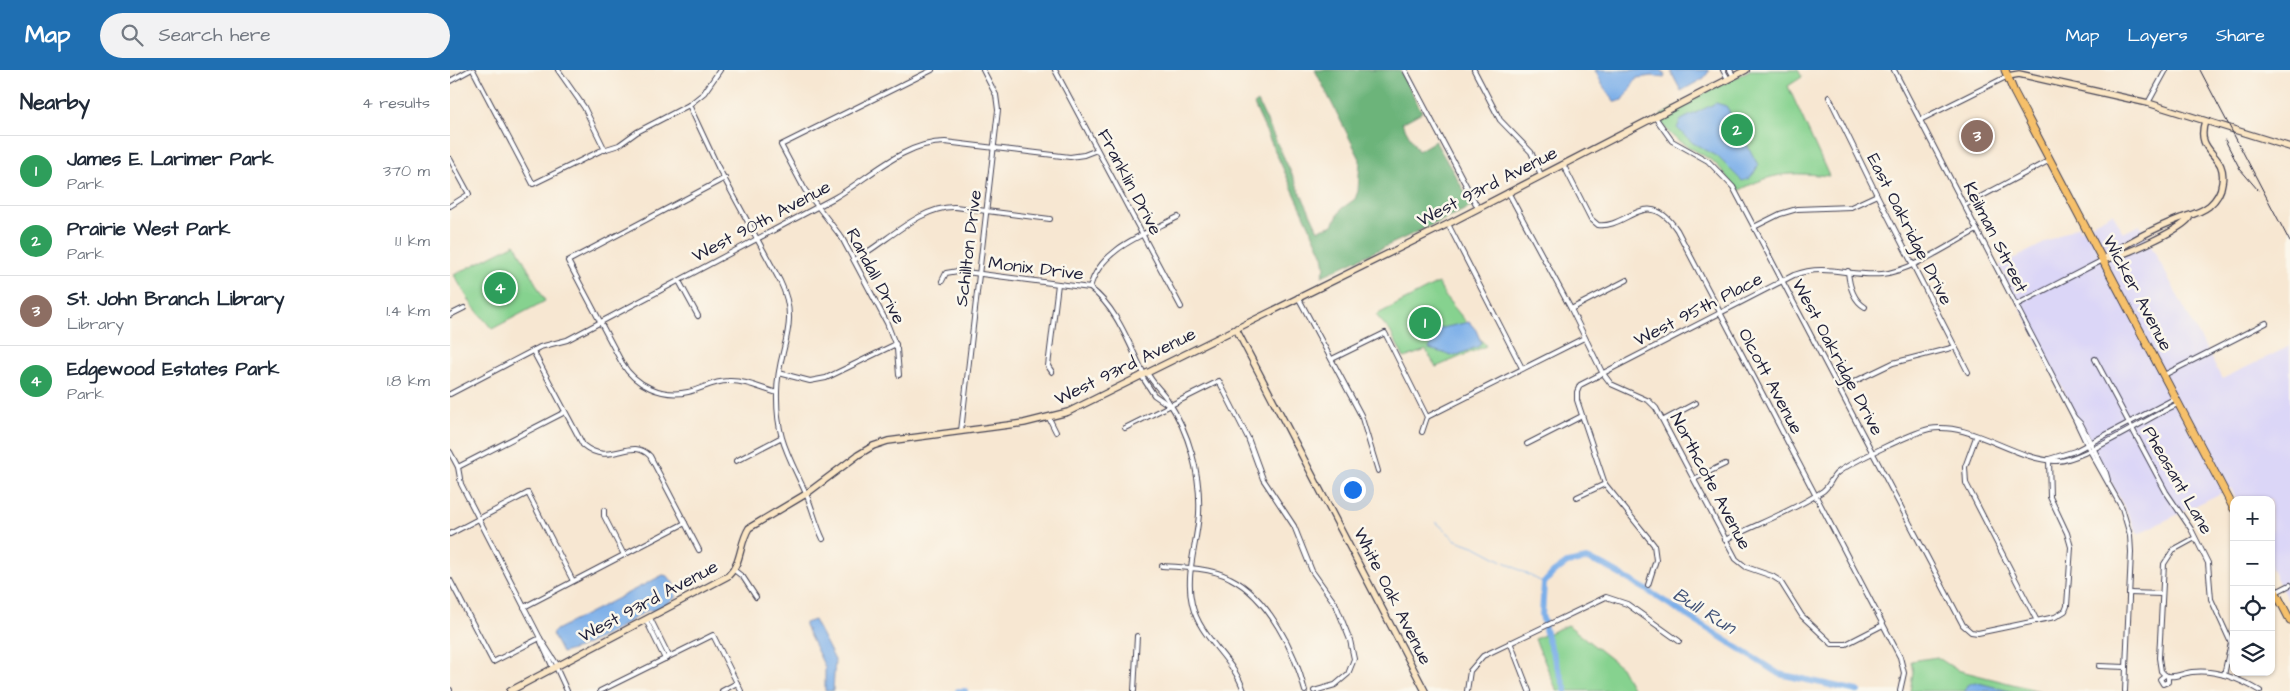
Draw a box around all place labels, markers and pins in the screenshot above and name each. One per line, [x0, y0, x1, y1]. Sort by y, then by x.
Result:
pin: 2 [1721, 111, 1753, 149]
pin: 3 [1961, 117, 1993, 155]
pin: 4 [484, 269, 516, 307]
pin: 1 [1409, 304, 1441, 342]

